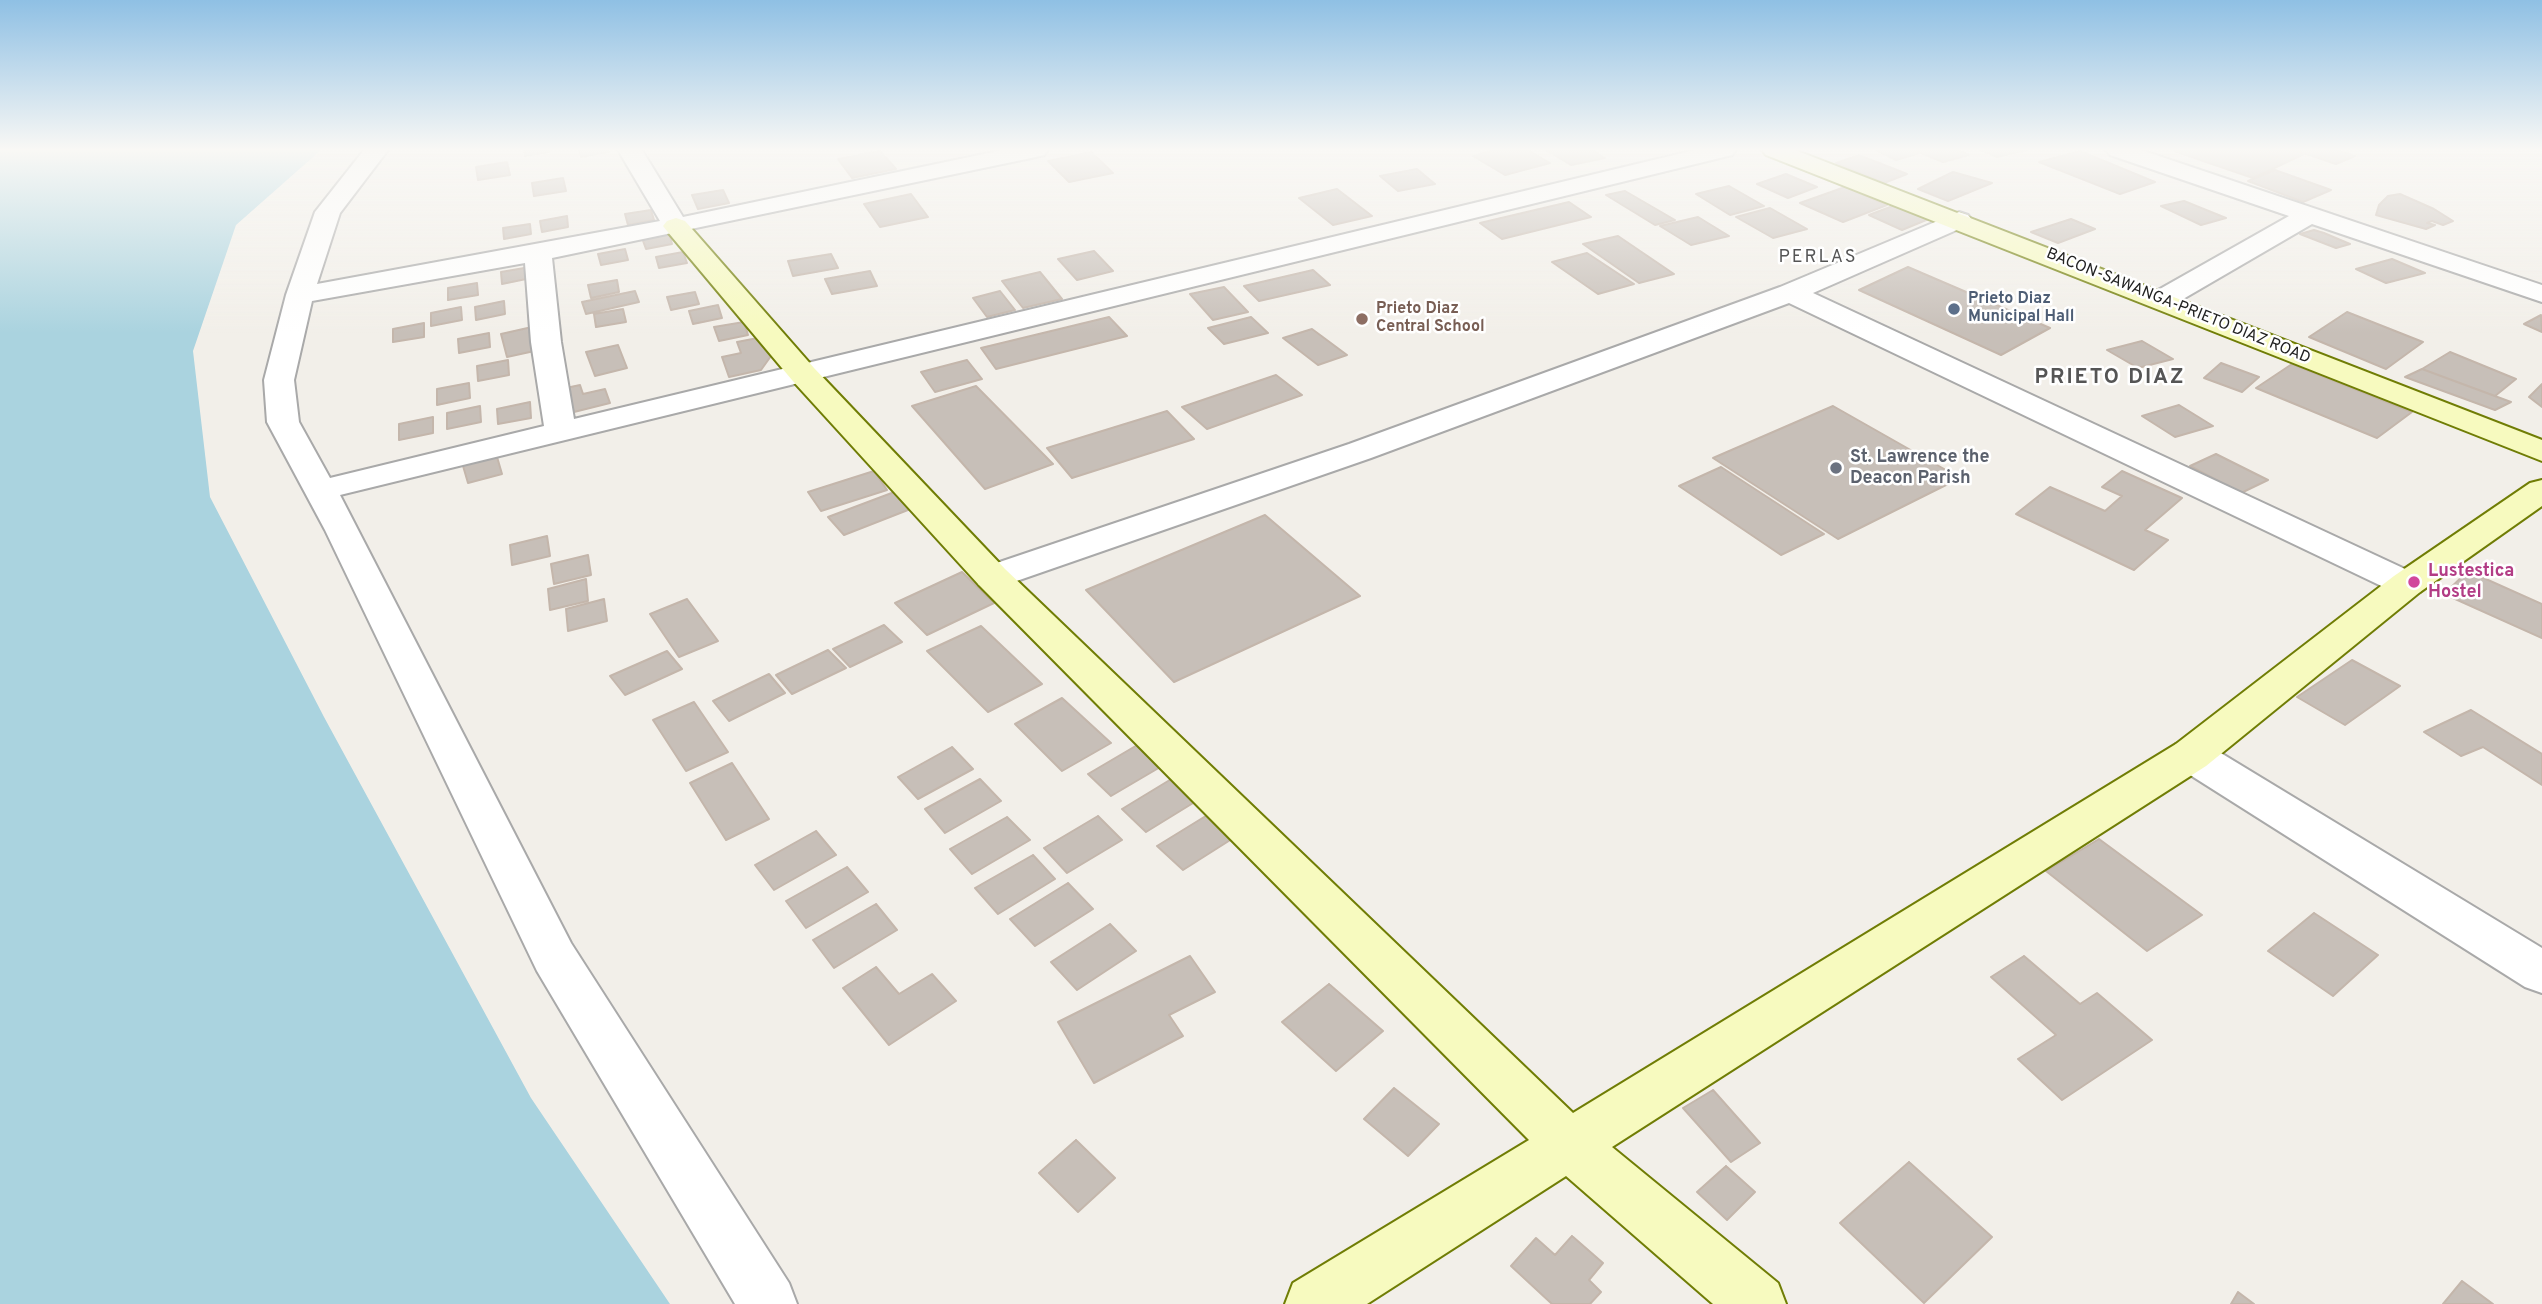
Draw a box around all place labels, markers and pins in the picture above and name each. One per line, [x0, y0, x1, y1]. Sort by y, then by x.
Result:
place label: Prieto Diaz Municipal Hall [1968, 290, 2074, 328]
place label: Prieto Diaz Central School [1376, 300, 1485, 338]
marker: Prieto Diaz Municipal Hall [1946, 301, 1962, 317]
marker: Prieto Diaz Central School [1354, 311, 1370, 327]
place label: St. Lawrence the Deacon Parish [1850, 447, 1990, 490]
marker: St. Lawrence the Deacon Parish [1828, 460, 1844, 476]
place label: Lustestica Hostel [2428, 561, 2514, 604]
marker: Lustestica Hostel [2406, 574, 2422, 590]

